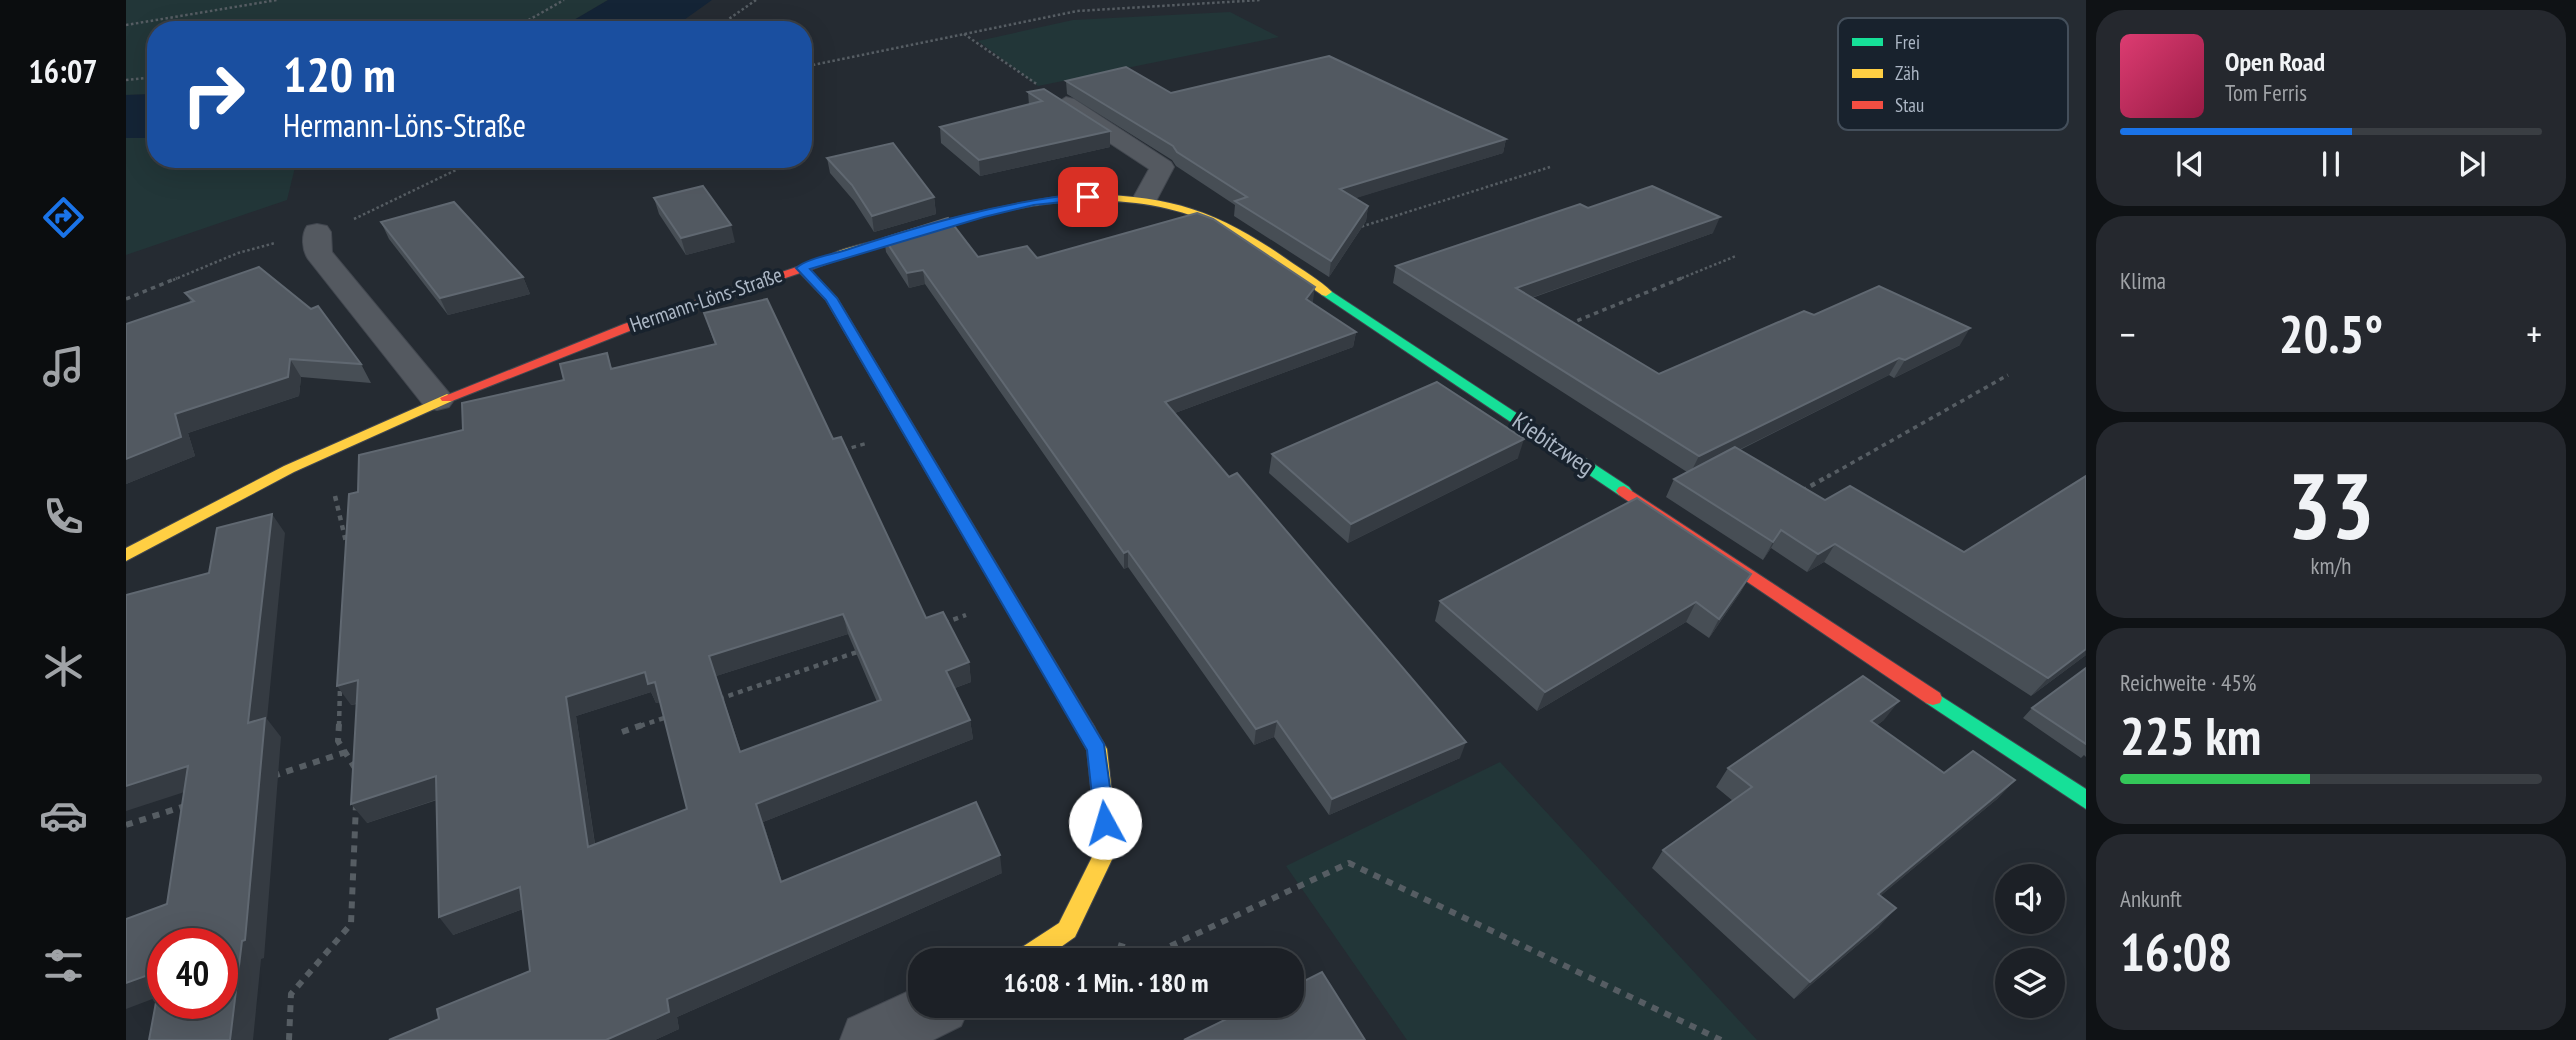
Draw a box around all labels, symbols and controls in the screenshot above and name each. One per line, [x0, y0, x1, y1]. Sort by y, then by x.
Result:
legend [1838, 18, 2068, 130]
text: Frei [1895, 30, 1920, 54]
text: 120 m [283, 42, 396, 106]
text: Open Road [2225, 45, 2325, 78]
icon: right [168, 49, 259, 140]
text: 16:07 [28, 50, 98, 92]
text: Zäh [1895, 61, 1919, 85]
text: Tom Ferris [2225, 78, 2307, 107]
text: Stau [1895, 93, 1924, 117]
text: Hermann-Löns-Straße [283, 104, 526, 146]
icon: previous [2171, 145, 2209, 183]
icon: pause [2312, 145, 2350, 183]
icon: next [2453, 145, 2491, 183]
pin [1058, 167, 1118, 227]
icon: arrive [1069, 178, 1107, 216]
icon: directions [39, 193, 88, 242]
street label: Hermann-Löns-Straße [626, 261, 786, 338]
text: Klima [2120, 266, 2166, 295]
text: 20.5° [2279, 300, 2383, 367]
text: − [2120, 309, 2136, 358]
text: + [2526, 309, 2542, 358]
icon: music [39, 342, 88, 391]
street label: Kiebitzweg [1507, 405, 1600, 482]
text: 33 [2288, 446, 2375, 564]
icon: phone [39, 492, 88, 541]
text: km/h [2311, 551, 2351, 580]
icon: climate [39, 642, 88, 691]
text: Reichweite · 45% [2120, 668, 2256, 697]
text: 225 km [2120, 702, 2261, 769]
position arrow [1068, 786, 1142, 860]
icon: car [39, 791, 88, 840]
map controls [1995, 864, 2065, 1018]
button: sound [1995, 864, 2065, 934]
text: Ankunft [2120, 884, 2182, 913]
text: 16:08 [2120, 918, 2232, 985]
speed limit sign: 40 [147, 928, 238, 1019]
icon: filters [39, 941, 88, 990]
button: layers [1995, 948, 2065, 1018]
text: 16:08 · 1 Min. · 180 m [1004, 966, 1208, 999]

